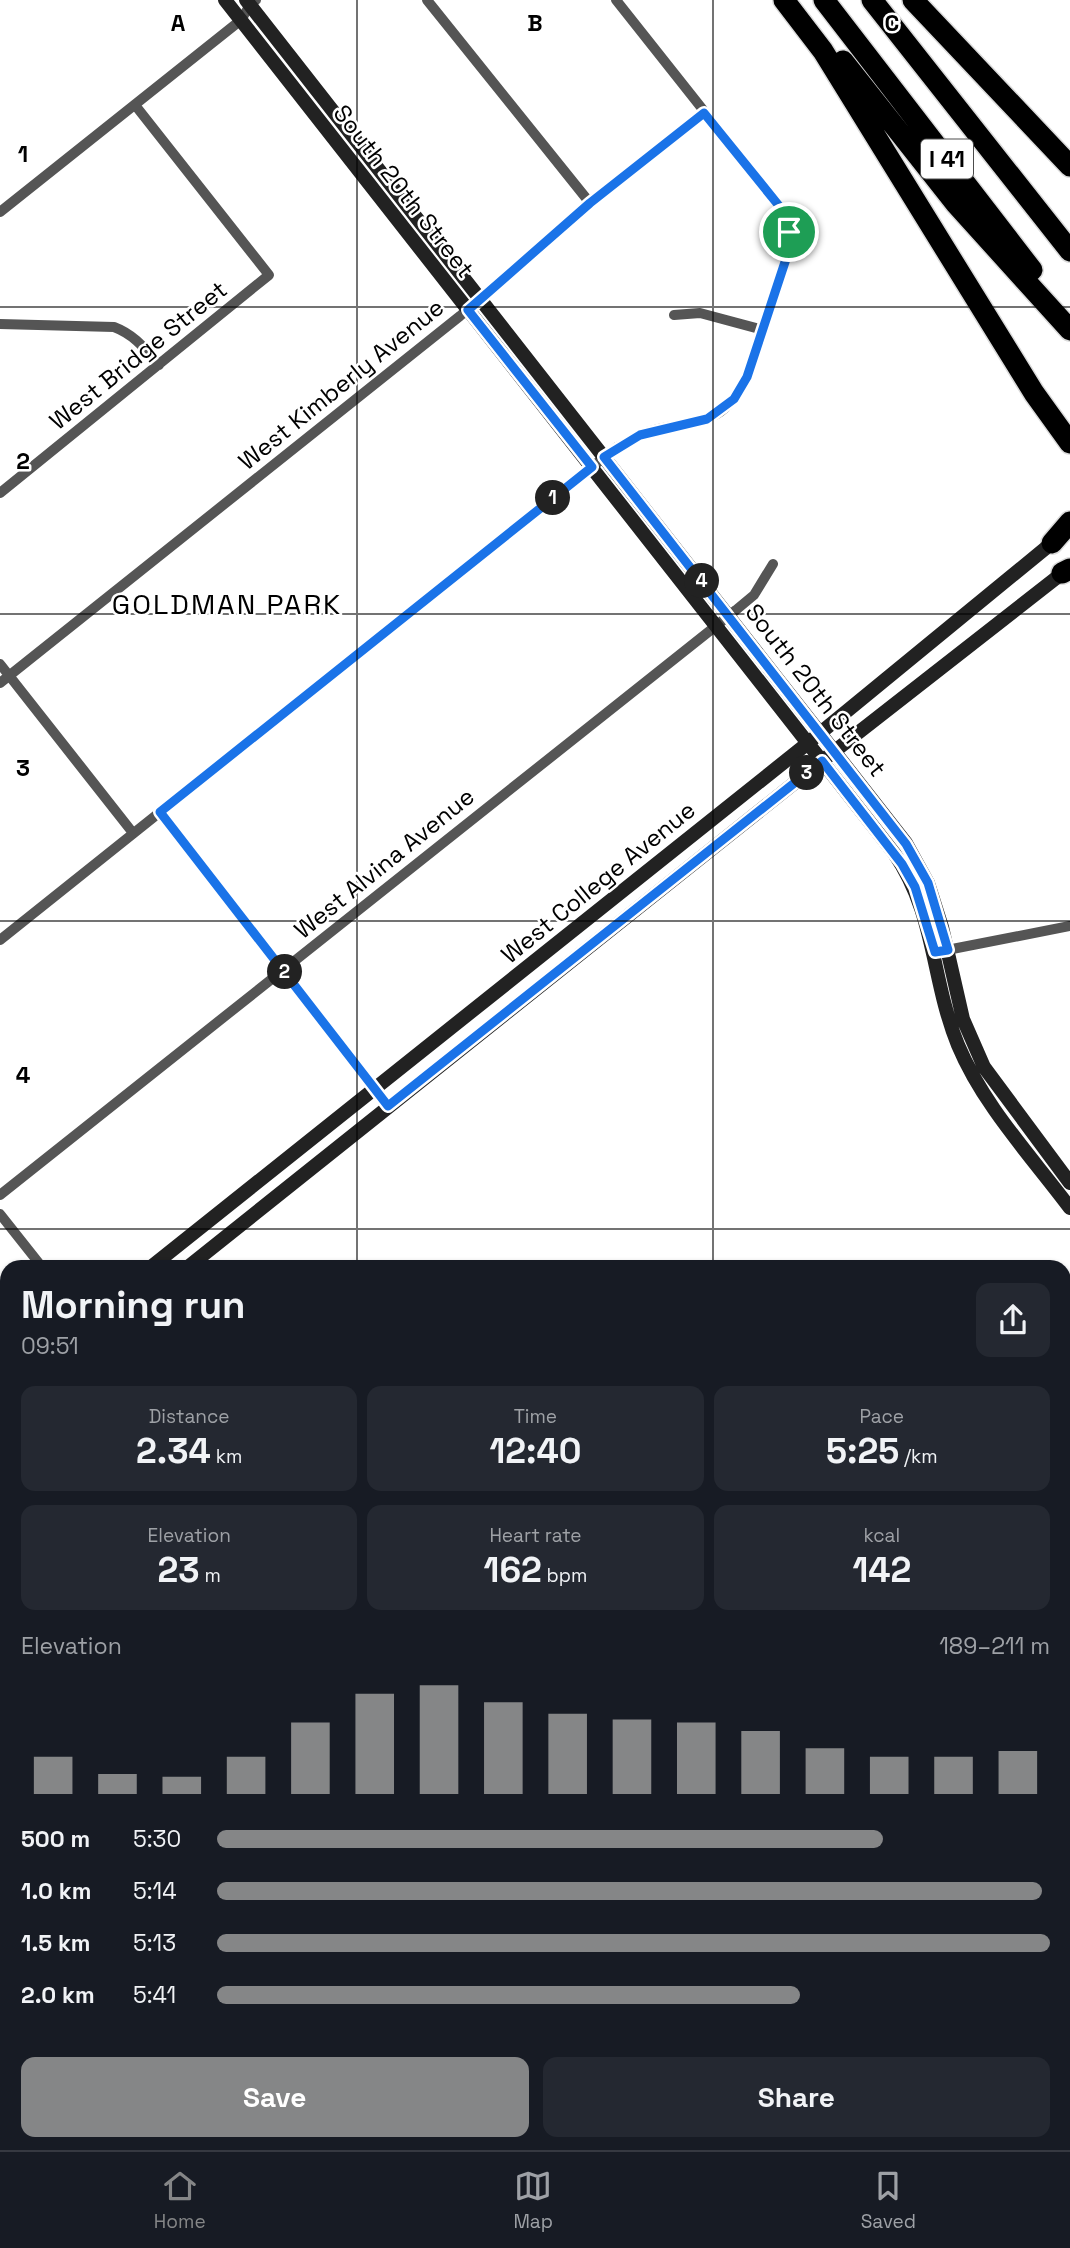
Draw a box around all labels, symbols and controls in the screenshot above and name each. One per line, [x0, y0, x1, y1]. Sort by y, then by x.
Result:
text: A [171, 8, 186, 38]
text: B [527, 8, 543, 38]
text: C [885, 8, 899, 38]
street label: South 20th Street [327, 98, 481, 284]
text: 1 [18, 139, 28, 169]
road number: I 41 [921, 140, 973, 178]
pin [759, 202, 819, 262]
icon: arrive [770, 213, 808, 251]
street label: West Bridge Street [43, 274, 233, 436]
street label: West Kimberly Avenue [232, 292, 450, 476]
text: 2 [16, 446, 30, 476]
pin: 1 [536, 480, 570, 516]
text: 1 [548, 485, 557, 510]
pin: 4 [684, 564, 720, 598]
text: 4 [695, 568, 708, 593]
district label: GOLDMAN PARK [112, 586, 342, 622]
street label: South 20th Street [739, 597, 893, 783]
text: 3 [16, 753, 30, 783]
pin: 3 [790, 756, 824, 790]
text: 3 [801, 760, 812, 785]
street label: West Alvina Avenue [288, 781, 480, 945]
street label: West College Avenue [495, 794, 701, 970]
pin: 2 [268, 954, 302, 990]
text: 2 [279, 959, 290, 984]
text: 4 [16, 1060, 31, 1090]
text: Morning run [21, 1281, 246, 1329]
button: share [976, 1283, 1050, 1357]
text: 09:51 [21, 1331, 79, 1361]
text: Distance [149, 1404, 230, 1429]
text: Time [514, 1404, 557, 1429]
text: Pace [860, 1404, 904, 1429]
text: 2.34 [136, 1429, 211, 1473]
text: 12:40 [490, 1429, 581, 1473]
text: 5:25 [826, 1429, 899, 1473]
text: km [211, 1444, 242, 1469]
text: /km [899, 1444, 938, 1469]
text: Elevation [148, 1523, 231, 1548]
text: Heart rate [489, 1523, 582, 1548]
text: kcal [863, 1523, 900, 1548]
text: 23 [158, 1548, 200, 1592]
text: 162 [484, 1548, 542, 1592]
text: 142 [852, 1548, 911, 1592]
text: m [200, 1563, 221, 1588]
text: bpm [542, 1563, 587, 1588]
text: Elevation [21, 1631, 122, 1661]
text: 189–211 m [939, 1631, 1050, 1661]
text: 500 m [21, 1824, 90, 1854]
text: 5:30 [133, 1824, 181, 1854]
text: 1.0 km [21, 1876, 91, 1906]
text: 5:14 [133, 1876, 177, 1906]
text: 1.5 km [21, 1928, 91, 1958]
text: 5:13 [133, 1928, 176, 1958]
text: 2.0 km [21, 1980, 95, 2010]
text: 5:41 [133, 1980, 176, 2010]
button: Save [21, 2057, 529, 2137]
button: Share [543, 2057, 1050, 2137]
tab: Home [154, 2167, 206, 2234]
tab: Map [513, 2167, 553, 2234]
tab: Saved [861, 2167, 916, 2234]

